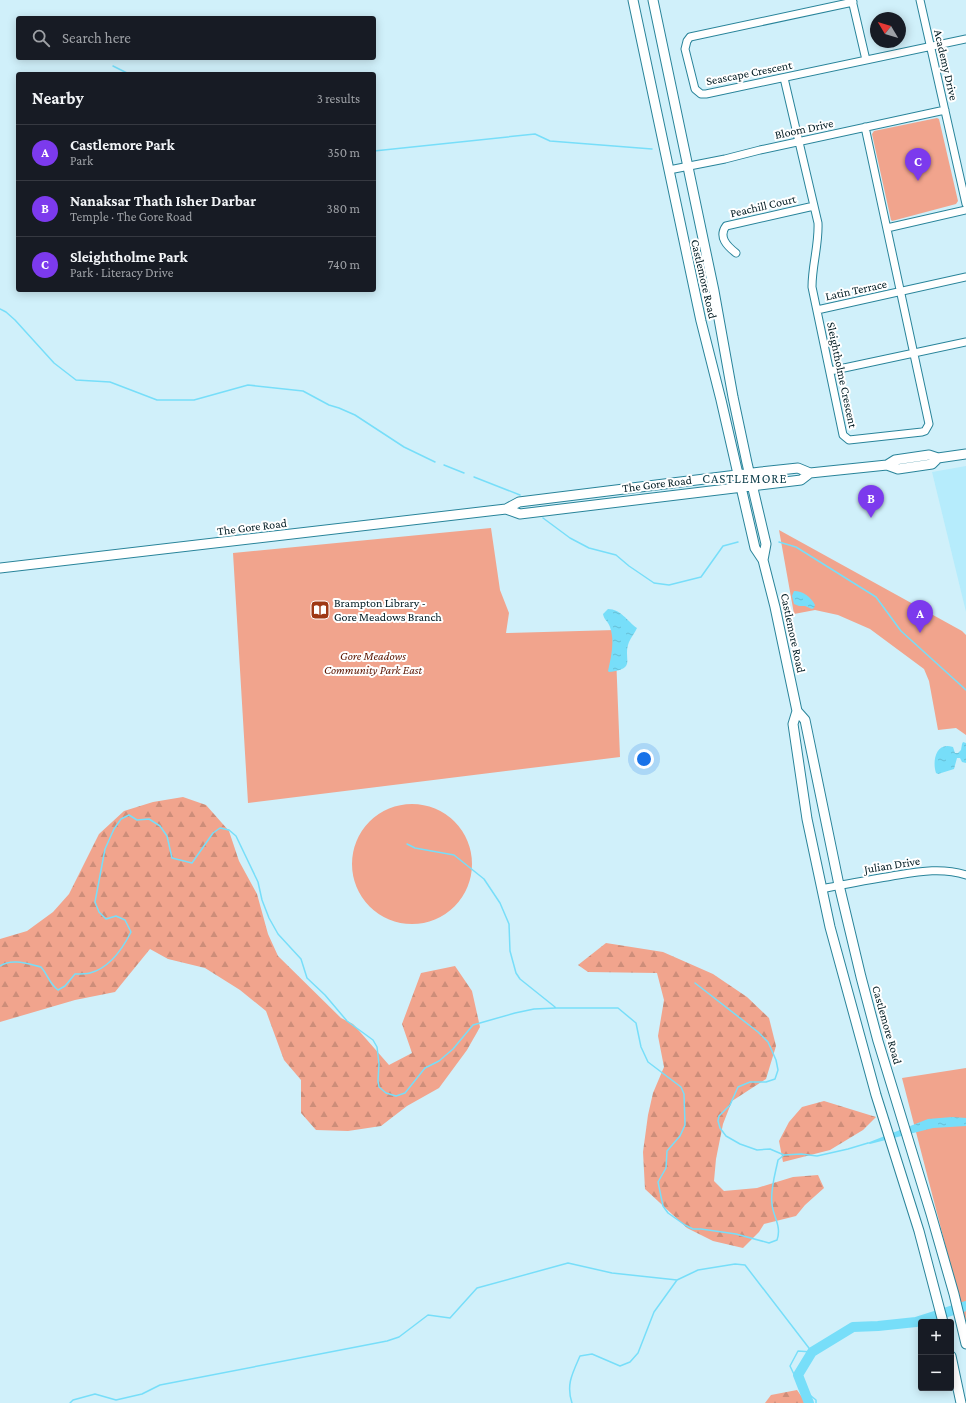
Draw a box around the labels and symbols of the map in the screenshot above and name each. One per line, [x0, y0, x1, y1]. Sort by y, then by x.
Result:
north arrow [870, 12, 906, 48]
street label: Academy Drive [931, 28, 961, 102]
street label: Seascape Crescent [705, 58, 794, 88]
street label: Bloom Drive [773, 116, 835, 142]
pin: C [905, 148, 931, 181]
street label: Peachill Court [729, 191, 798, 220]
street label: Castlemore Road [688, 238, 720, 321]
street label: Latin Terrace [824, 277, 888, 303]
street label: Sleightholme Crescent [824, 321, 860, 430]
district label: CASTLEMORE [702, 471, 788, 486]
street label: The Gore Road [621, 473, 693, 495]
pin: B [858, 485, 884, 518]
street label: The Gore Road [216, 516, 288, 538]
street label: Castlemore Road [778, 592, 808, 675]
place label: Brampton Library - Gore Meadows Branch [334, 596, 442, 624]
library icon: Brampton Library - Gore Meadows Branch [309, 599, 331, 621]
pin: A [907, 600, 933, 633]
park label: Gore Meadows Community Park East [324, 649, 423, 677]
your location [634, 749, 654, 769]
street label: Julian Drive [862, 854, 921, 876]
street label: Castlemore Road [869, 984, 905, 1067]

